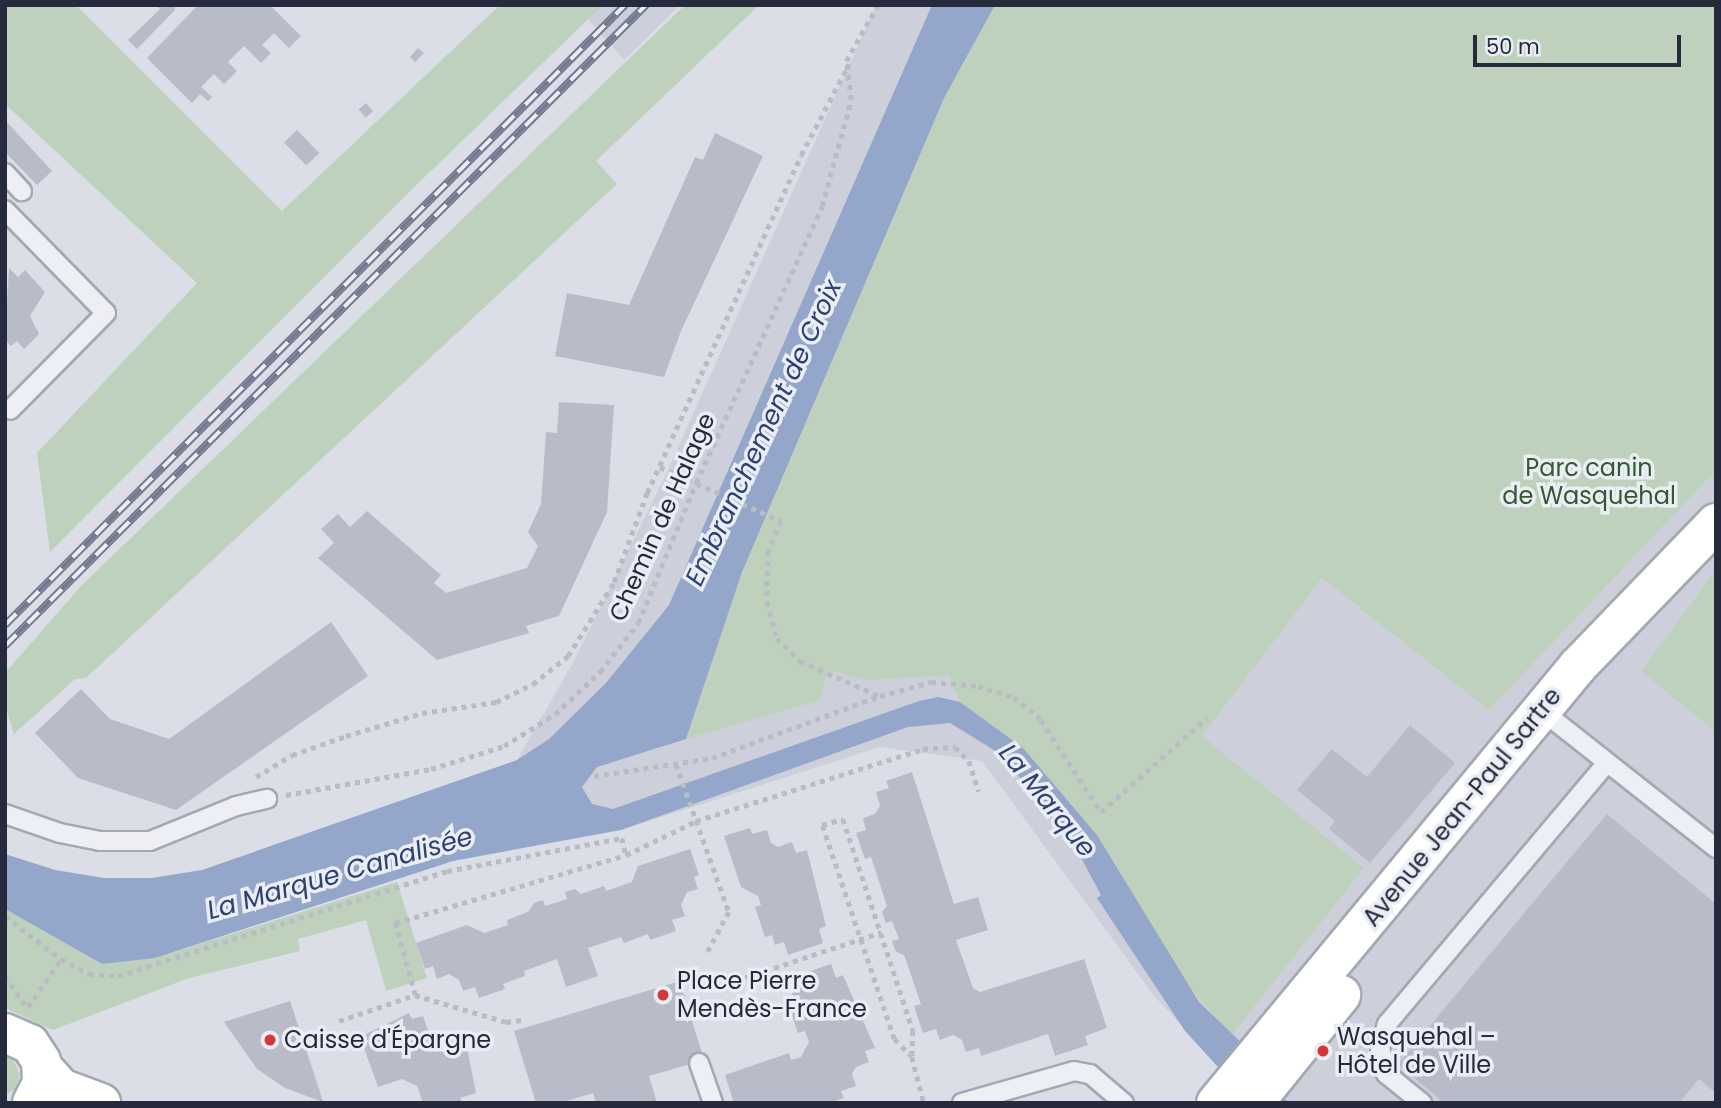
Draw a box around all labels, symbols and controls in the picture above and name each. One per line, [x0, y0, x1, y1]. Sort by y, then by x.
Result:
scale bar [1476, 21, 1684, 65]
text: 50 m [1486, 32, 1540, 61]
water label: Embranchement de Croix [679, 275, 849, 591]
street label: Chemin de Halage [603, 408, 721, 626]
park label: Parc canin de Wasquehal [1502, 454, 1676, 510]
street label: Avenue Jean-Paul Sartre [1357, 682, 1567, 932]
water label: La Marque [992, 738, 1102, 864]
water label: La Marque Canalisée [204, 821, 476, 927]
place label: Place Pierre Mendès-France [677, 967, 867, 1023]
marker: Place Pierre Mendès-France [655, 987, 671, 1003]
place label: Wasquehal – Hôtel de Ville [1337, 1023, 1496, 1079]
place label: Caisse d'Épargne [284, 1026, 491, 1054]
marker: Caisse d'Épargne [262, 1032, 278, 1048]
marker: Wasquehal – Hôtel de Ville [1315, 1043, 1331, 1059]

